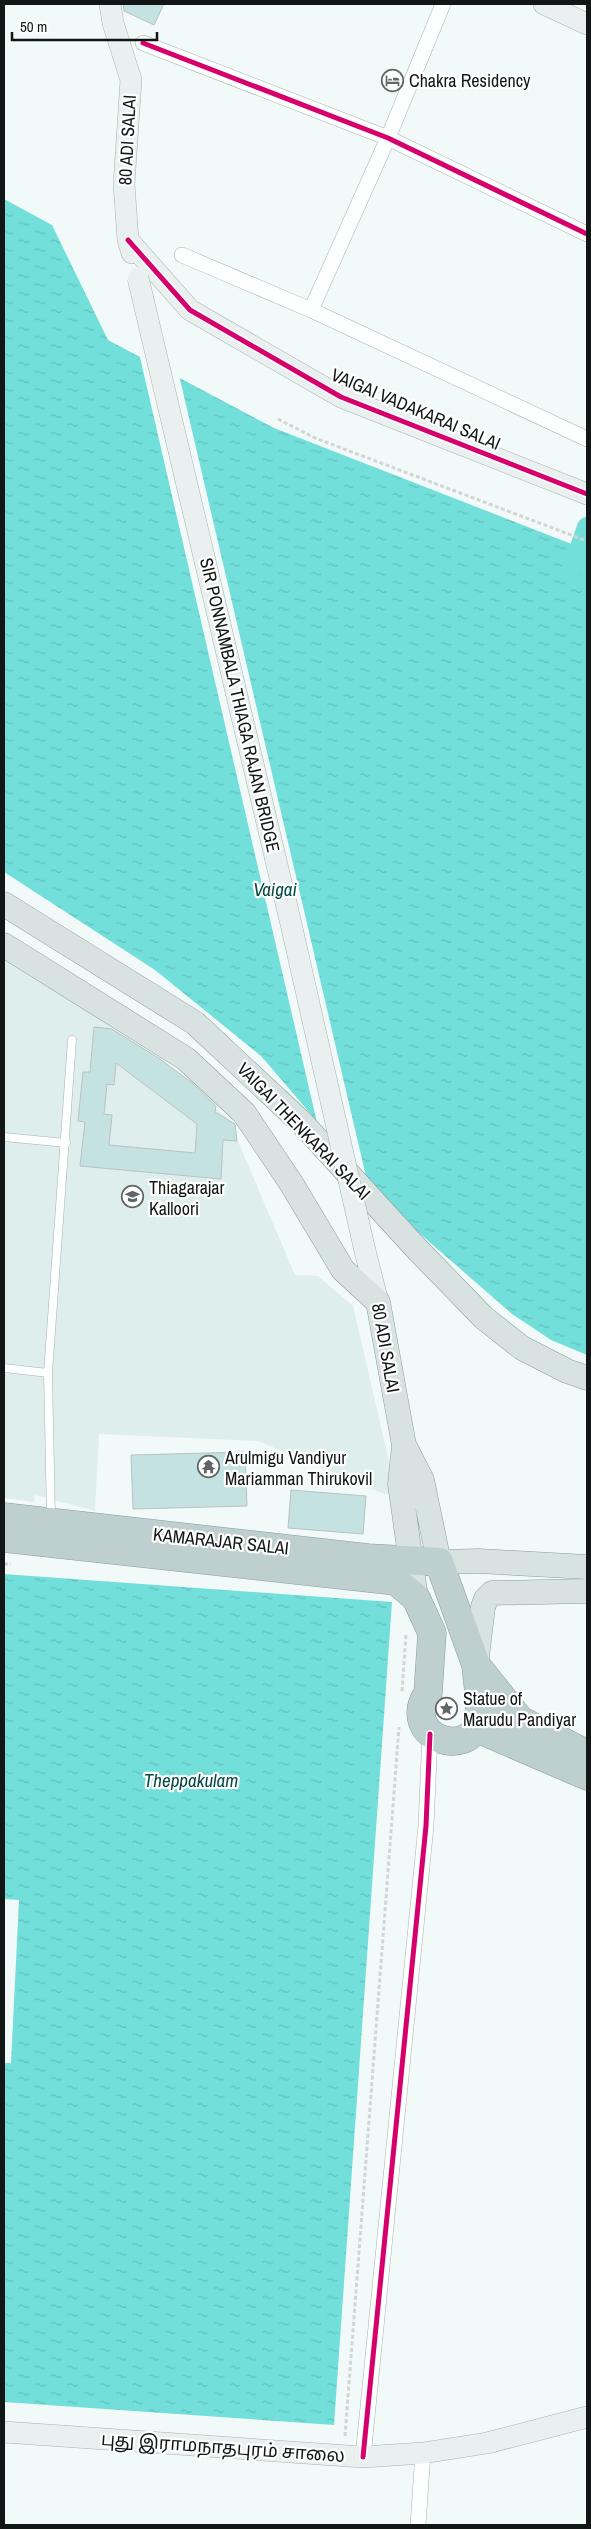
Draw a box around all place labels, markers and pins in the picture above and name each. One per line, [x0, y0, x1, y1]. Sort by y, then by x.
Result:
hotel icon: Chakra Residency [381, 68, 405, 92]
place label: Chakra Residency [409, 68, 531, 93]
place label: Thiagarajar Kalloori [149, 1175, 225, 1221]
school or university icon: Thiagarajar Kalloori [121, 1185, 145, 1209]
place label: Arulmigu Vandiyur Mariamman Thirukovil [224, 1445, 372, 1491]
temple icon: Arulmigu Vandiyur Mariamman Thirukovil [197, 1455, 221, 1479]
place label: Statue of Marudu Pandiyar [463, 1686, 576, 1732]
place icon: Statue of Marudu Pandiyar [435, 1696, 459, 1720]

